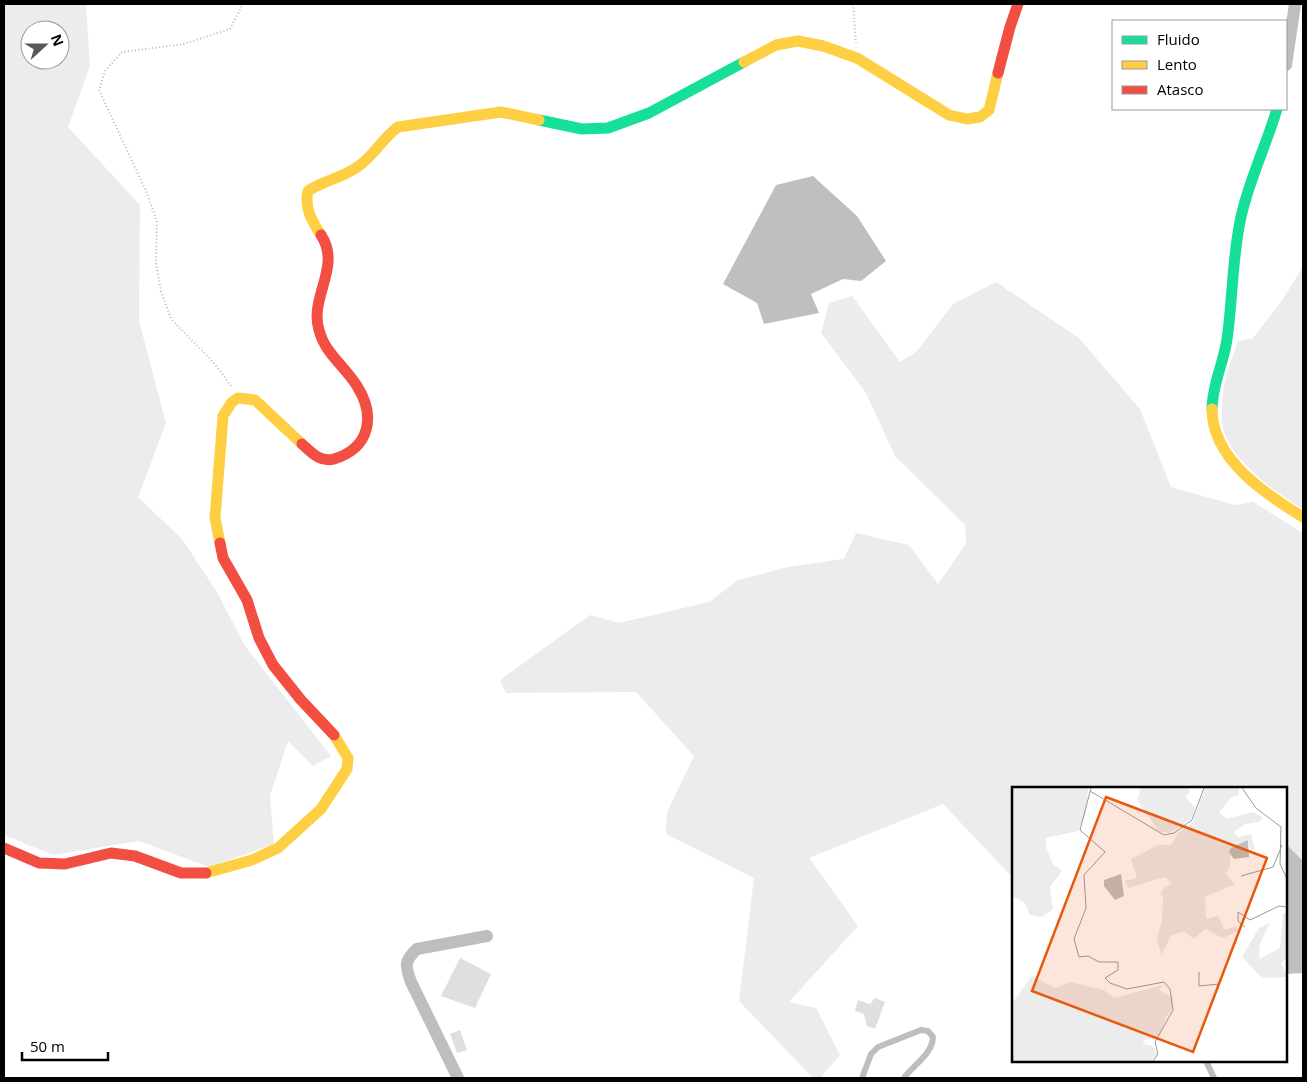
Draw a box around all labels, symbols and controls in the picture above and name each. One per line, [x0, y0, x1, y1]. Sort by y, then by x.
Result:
north arrow [20, 20, 70, 70]
legend [1112, 20, 1287, 110]
text: Fluido [1157, 29, 1200, 49]
text: N [47, 31, 69, 49]
text: Lento [1157, 54, 1197, 74]
text: Atasco [1157, 79, 1204, 99]
inset map [1012, 787, 1287, 1062]
scale bar [22, 1030, 109, 1062]
text: 50 m [30, 1036, 65, 1056]

